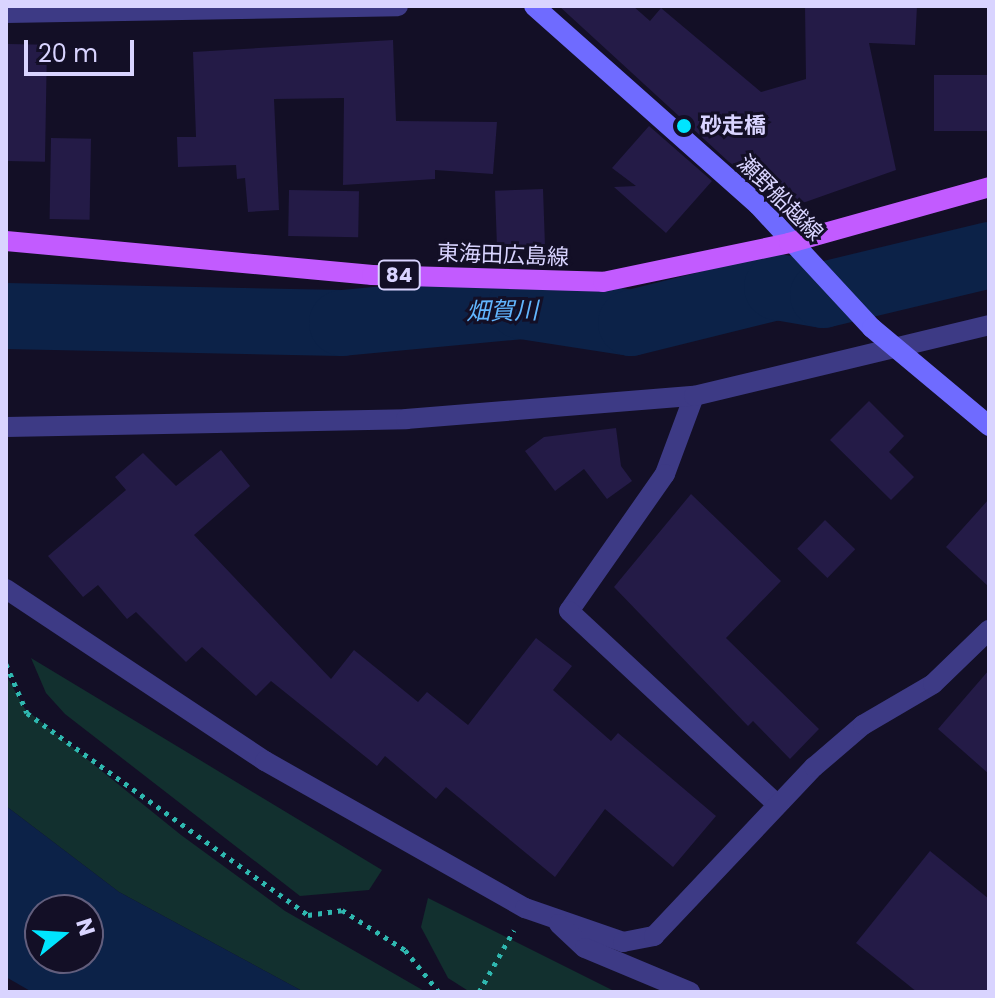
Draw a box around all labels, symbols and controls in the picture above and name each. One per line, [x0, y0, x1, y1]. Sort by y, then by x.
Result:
scale bar [28, 24, 138, 74]
text: 20 m [38, 37, 98, 70]
place label: 砂走橋 [700, 113, 766, 139]
marker: 砂走橋 [675, 117, 693, 135]
street label: 瀬野船越線 [732, 150, 828, 246]
street label: 東海田広島線 [437, 240, 569, 270]
road number: 84 [377, 259, 421, 291]
water label: 畑賀川 [466, 296, 538, 326]
north arrow [24, 894, 104, 974]
text: N [68, 914, 103, 940]

